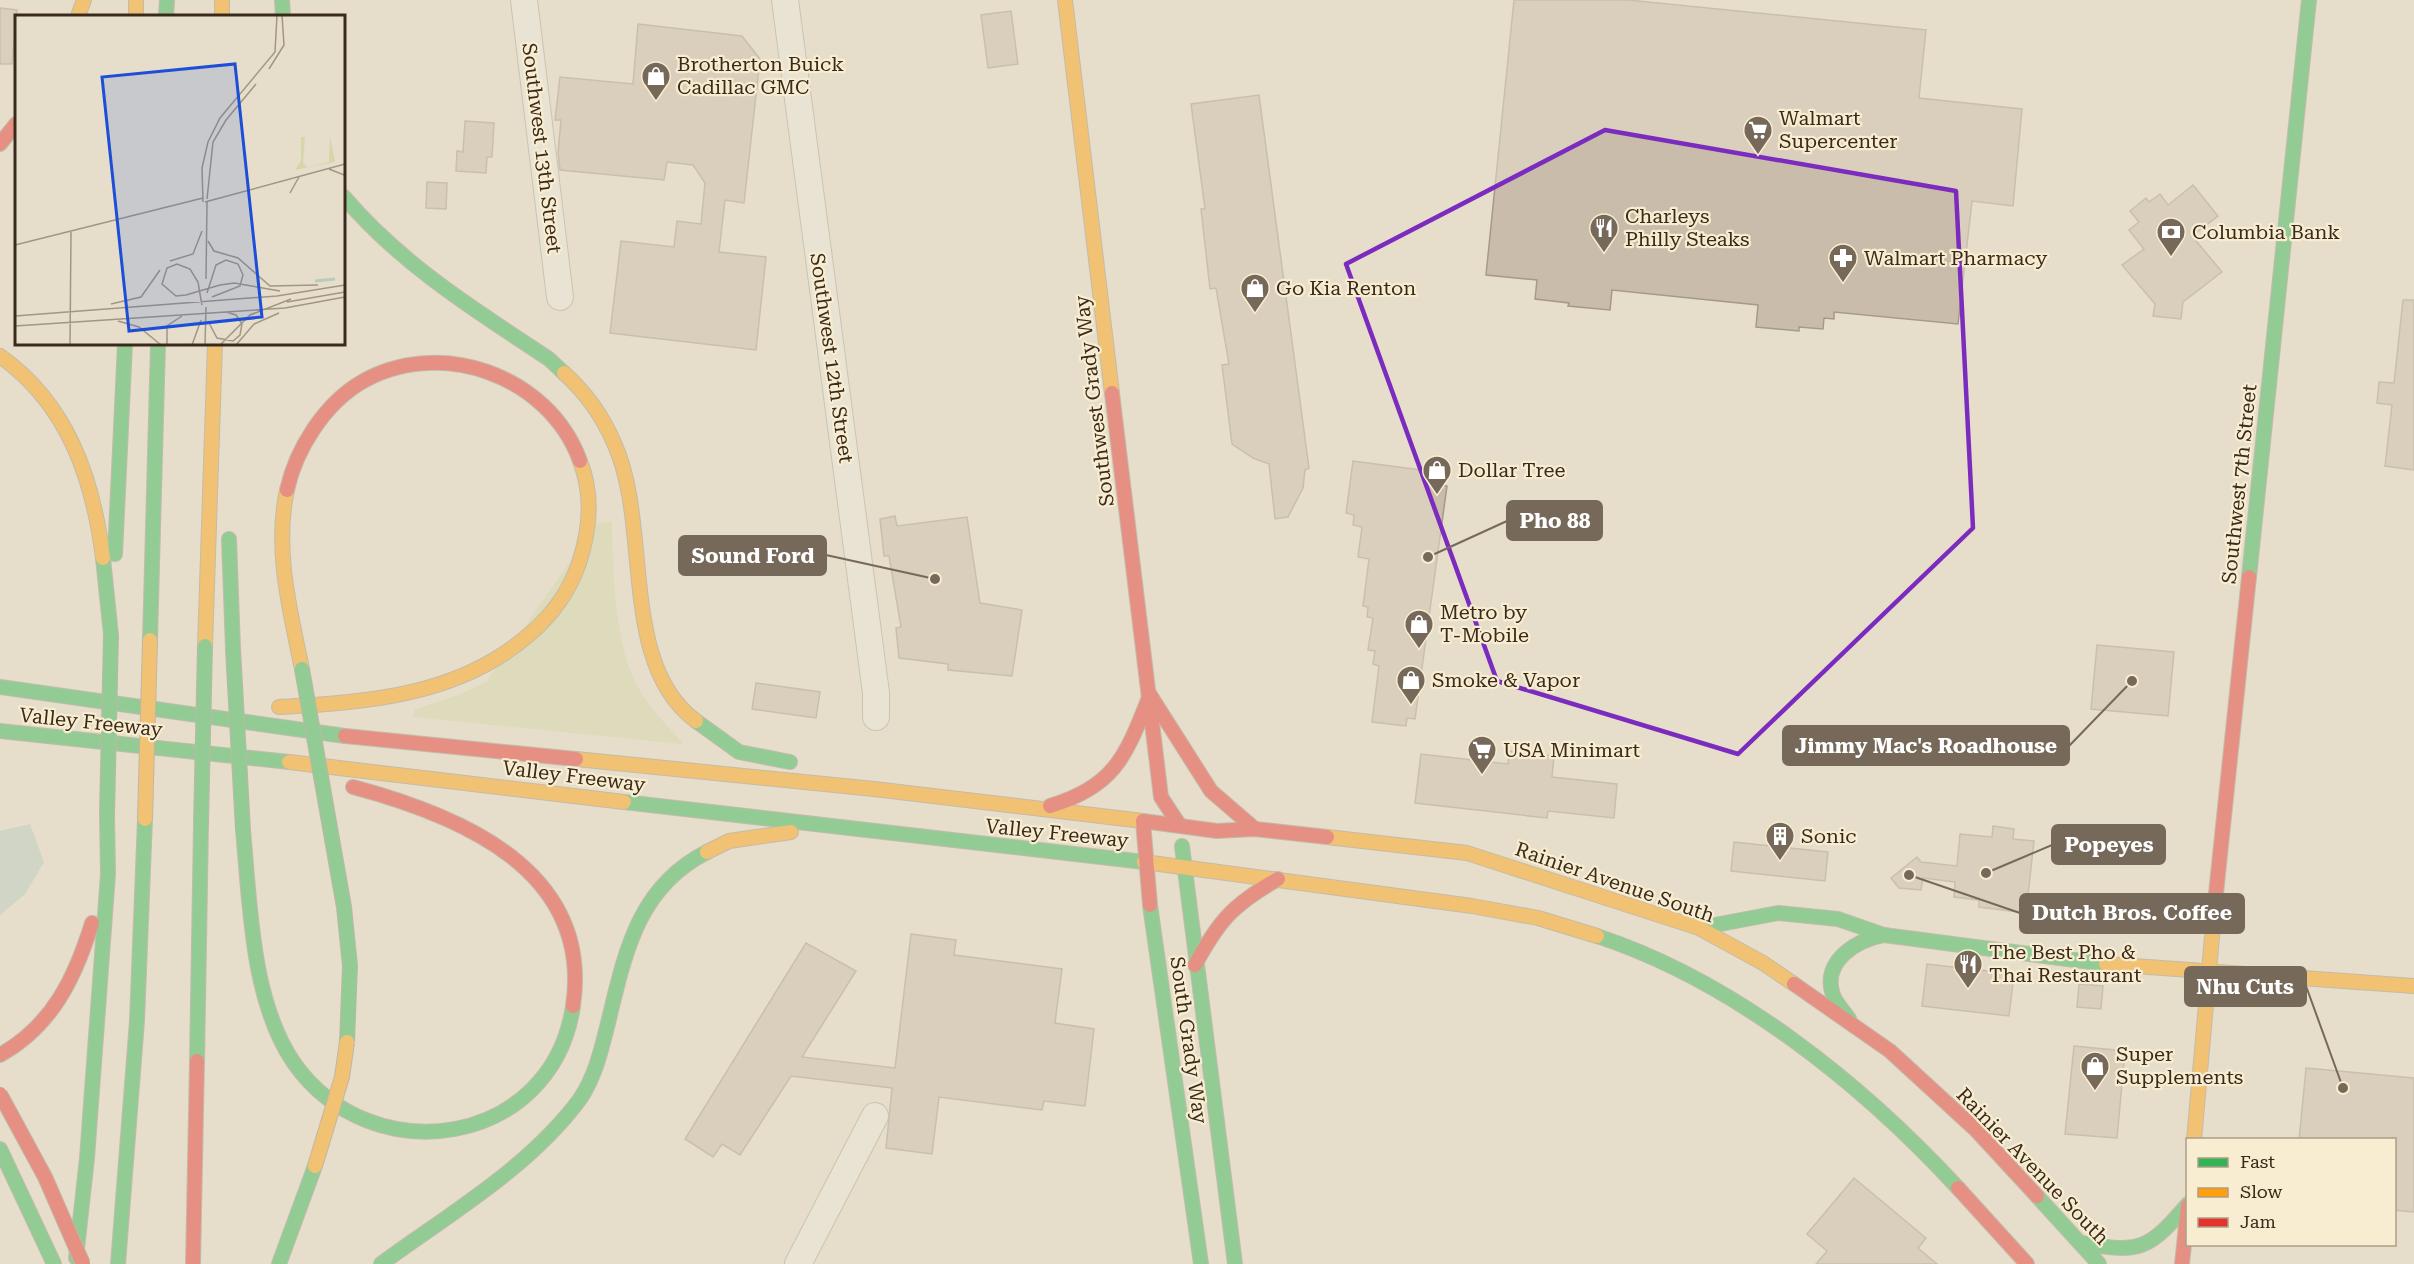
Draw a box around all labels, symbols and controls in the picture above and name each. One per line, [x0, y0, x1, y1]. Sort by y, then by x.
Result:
inset map [15, 15, 345, 345]
street label: Southwest 13th Street [517, 41, 567, 255]
place label: Brotherton Buick Cadillac GMC [677, 52, 844, 99]
shop icon: Brotherton Buick Cadillac GMC [640, 60, 672, 102]
place label: Walmart Supercenter [1779, 106, 1898, 153]
supermarket icon: Walmart Supercenter [1742, 114, 1774, 156]
place label: Charleys Philly Steaks [1625, 204, 1750, 251]
restaurant icon: Charleys Philly Steaks [1588, 212, 1620, 254]
bank icon: Columbia Bank [2155, 216, 2187, 258]
place label: Columbia Bank [2192, 220, 2340, 244]
pharmacy icon: Walmart Pharmacy [1827, 242, 1859, 284]
place label: Walmart Pharmacy [1864, 246, 2047, 270]
street label: Southwest 12th Street [805, 251, 859, 465]
shop icon: Go Kia Renton [1239, 272, 1271, 314]
place label: Go Kia Renton [1276, 276, 1416, 300]
street label: Southwest Grady Way [1069, 294, 1119, 508]
street label: Southwest 7th Street [2217, 382, 2261, 585]
shop icon: Dollar Tree [1421, 454, 1453, 496]
place label: Dollar Tree [1458, 458, 1566, 482]
callout: Pho 88 [1507, 501, 1602, 540]
text: Pho 88 [1519, 509, 1591, 533]
callout: Sound Ford [679, 536, 826, 575]
text: Sound Ford [691, 544, 815, 568]
place label: Metro by T-Mobile [1440, 600, 1529, 647]
shop icon: Metro by T-Mobile [1403, 608, 1435, 650]
shop icon: Smoke & Vapor [1395, 664, 1427, 706]
place label: Smoke & Vapor [1432, 668, 1580, 692]
street label: Valley Freeway [18, 703, 164, 741]
callout: Jimmy Mac's Roadhouse [1783, 726, 2069, 765]
supermarket icon: USA Minimart [1466, 734, 1498, 776]
text: Jimmy Mac's Roadhouse [1795, 734, 2057, 758]
place label: USA Minimart [1503, 738, 1640, 762]
street label: Valley Freeway [501, 755, 647, 797]
street label: Valley Freeway [984, 814, 1130, 852]
building icon: Sonic [1764, 820, 1796, 862]
place label: Sonic [1801, 824, 1857, 848]
callout: Popeyes [2052, 825, 2165, 864]
text: Popeyes [2064, 833, 2154, 857]
street label: Rainier Avenue South [1512, 837, 1718, 927]
callout: Dutch Bros. Coffee [2020, 894, 2244, 933]
text: Dutch Bros. Coffee [2032, 901, 2232, 925]
place label: The Best Pho & Thai Restaurant [1989, 940, 2142, 987]
restaurant icon: The Best Pho & Thai Restaurant [1952, 948, 1984, 990]
street label: South Grady Way [1165, 955, 1213, 1125]
callout: Nhu Cuts [2185, 967, 2306, 1006]
text: Nhu Cuts [2196, 975, 2294, 999]
place label: Super Supplements [2116, 1042, 2243, 1089]
shop icon: Super Supplements [2079, 1050, 2111, 1092]
street label: Rainier Avenue South [1952, 1082, 2114, 1250]
legend [2186, 1138, 2396, 1246]
text: Fast [2240, 1151, 2275, 1172]
text: Slow [2240, 1181, 2282, 1202]
text: Jam [2240, 1211, 2276, 1232]

